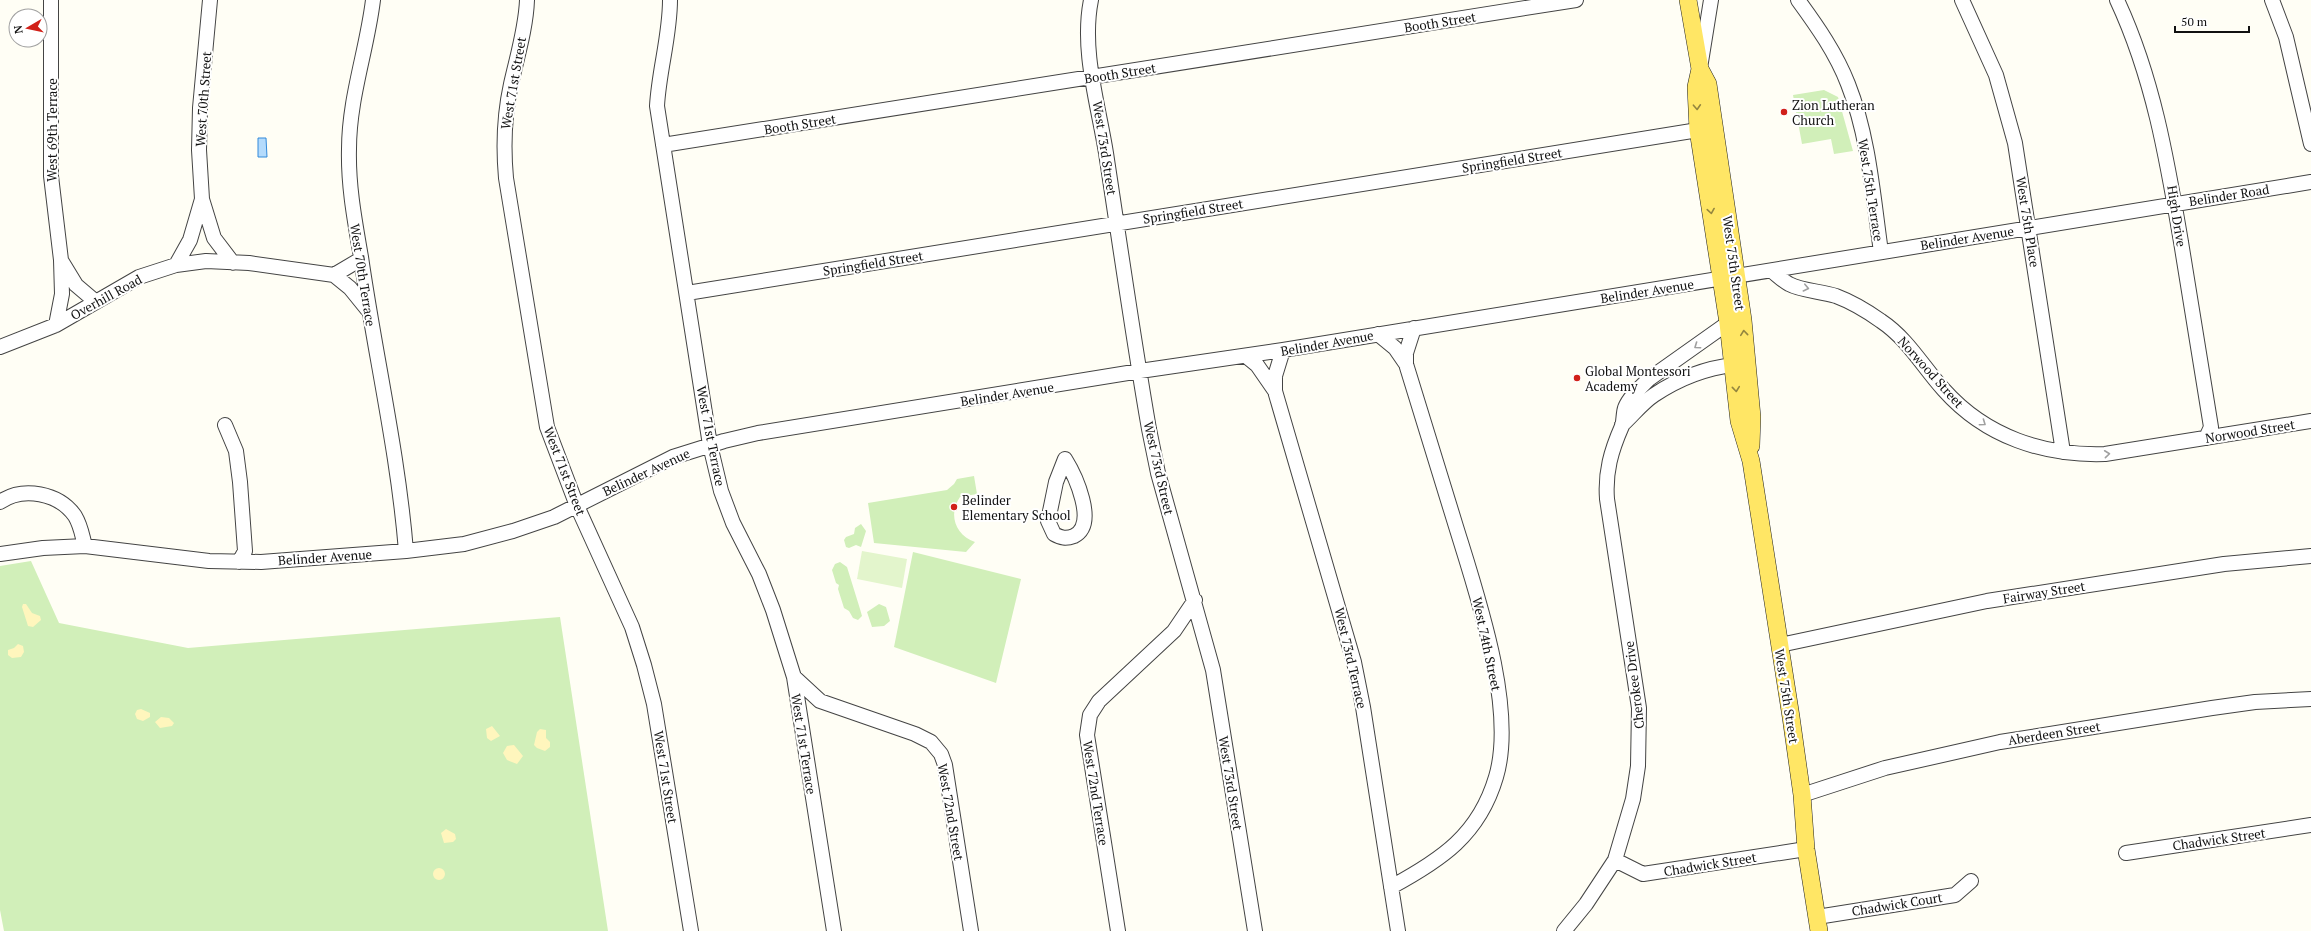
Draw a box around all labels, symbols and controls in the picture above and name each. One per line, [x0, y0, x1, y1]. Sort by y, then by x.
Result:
street label: Booth Street [1403, 7, 1477, 37]
north arrow [8, 8, 48, 48]
scale bar [2175, 8, 2249, 34]
text: 50 m [2181, 14, 2208, 29]
text: N [10, 24, 26, 35]
street label: West 71st Street [496, 35, 530, 131]
street label: West 70th Street [191, 51, 215, 147]
street label: Booth Street [1083, 58, 1157, 88]
street label: West 69th Terrace [43, 78, 61, 182]
place label: Zion Lutheran Church [1792, 96, 1875, 129]
street label: West 73rd Street [1089, 99, 1121, 197]
one-way arrow [1693, 104, 1702, 110]
marker: Zion Lutheran Church [1779, 107, 1789, 117]
street label: Booth Street [763, 109, 837, 139]
street label: West 75th Terrace [1854, 137, 1888, 243]
street label: Springfield Street [1461, 143, 1564, 177]
street label: West 75th Place [2012, 175, 2044, 269]
street label: Belinder Road [2188, 180, 2270, 210]
street label: High Drive [2163, 184, 2191, 248]
street label: Springfield Street [1142, 194, 1245, 228]
one-way arrow [1706, 208, 1715, 214]
street label: West 75th Street [1718, 214, 1750, 312]
street label: West 70th Terrace [346, 222, 380, 328]
street label: Belinder Avenue [1919, 222, 2015, 254]
street label: Springfield Street [822, 246, 925, 280]
street label: Overhill Road [67, 270, 145, 324]
street label: Belinder Avenue [1599, 275, 1695, 307]
one-way arrow [1803, 284, 1809, 292]
street label: Belinder Avenue [1279, 326, 1375, 360]
one-way arrow [1740, 330, 1749, 336]
street label: Norwood Street [1894, 332, 1968, 412]
one-way arrow [1695, 341, 1702, 348]
place label: Global Montessori Academy [1585, 362, 1691, 395]
marker: Global Montessori Academy [1572, 373, 1582, 383]
street label: Belinder Avenue [959, 378, 1055, 410]
street label: West 71st Terrace [692, 384, 730, 488]
one-way arrow [1731, 386, 1740, 392]
street label: Norwood Street [2204, 415, 2296, 447]
one-way arrow [1979, 418, 1986, 426]
street label: West 73rd Street [1140, 420, 1179, 517]
street label: West 71st Street [540, 424, 590, 518]
street label: Belinder Avenue [599, 444, 693, 500]
one-way arrow [2103, 449, 2110, 458]
place label: Belinder Elementary School [962, 491, 1071, 524]
marker: Belinder Elementary School [949, 502, 959, 512]
street label: Belinder Avenue [277, 545, 373, 569]
street label: Fairway Street [2002, 577, 2087, 607]
street label: West 74th Street [1468, 595, 1506, 693]
street label: West 73rd Terrace [1331, 606, 1371, 710]
street label: Cherokee Drive [1620, 640, 1648, 730]
street label: West 75th Street [1771, 647, 1803, 745]
street label: West 71st Terrace [787, 692, 821, 796]
street label: Aberdeen Street [2006, 717, 2102, 749]
street label: West 71st Street [650, 729, 682, 825]
street label: West 73rd Street [1215, 734, 1247, 832]
street label: West 72nd Terrace [1079, 739, 1113, 847]
street label: West 72nd Street [934, 762, 968, 862]
street label: Chadwick Street [2171, 824, 2267, 854]
street label: Chadwick Street [1662, 848, 1758, 880]
street label: Chadwick Court [1850, 888, 1944, 920]

